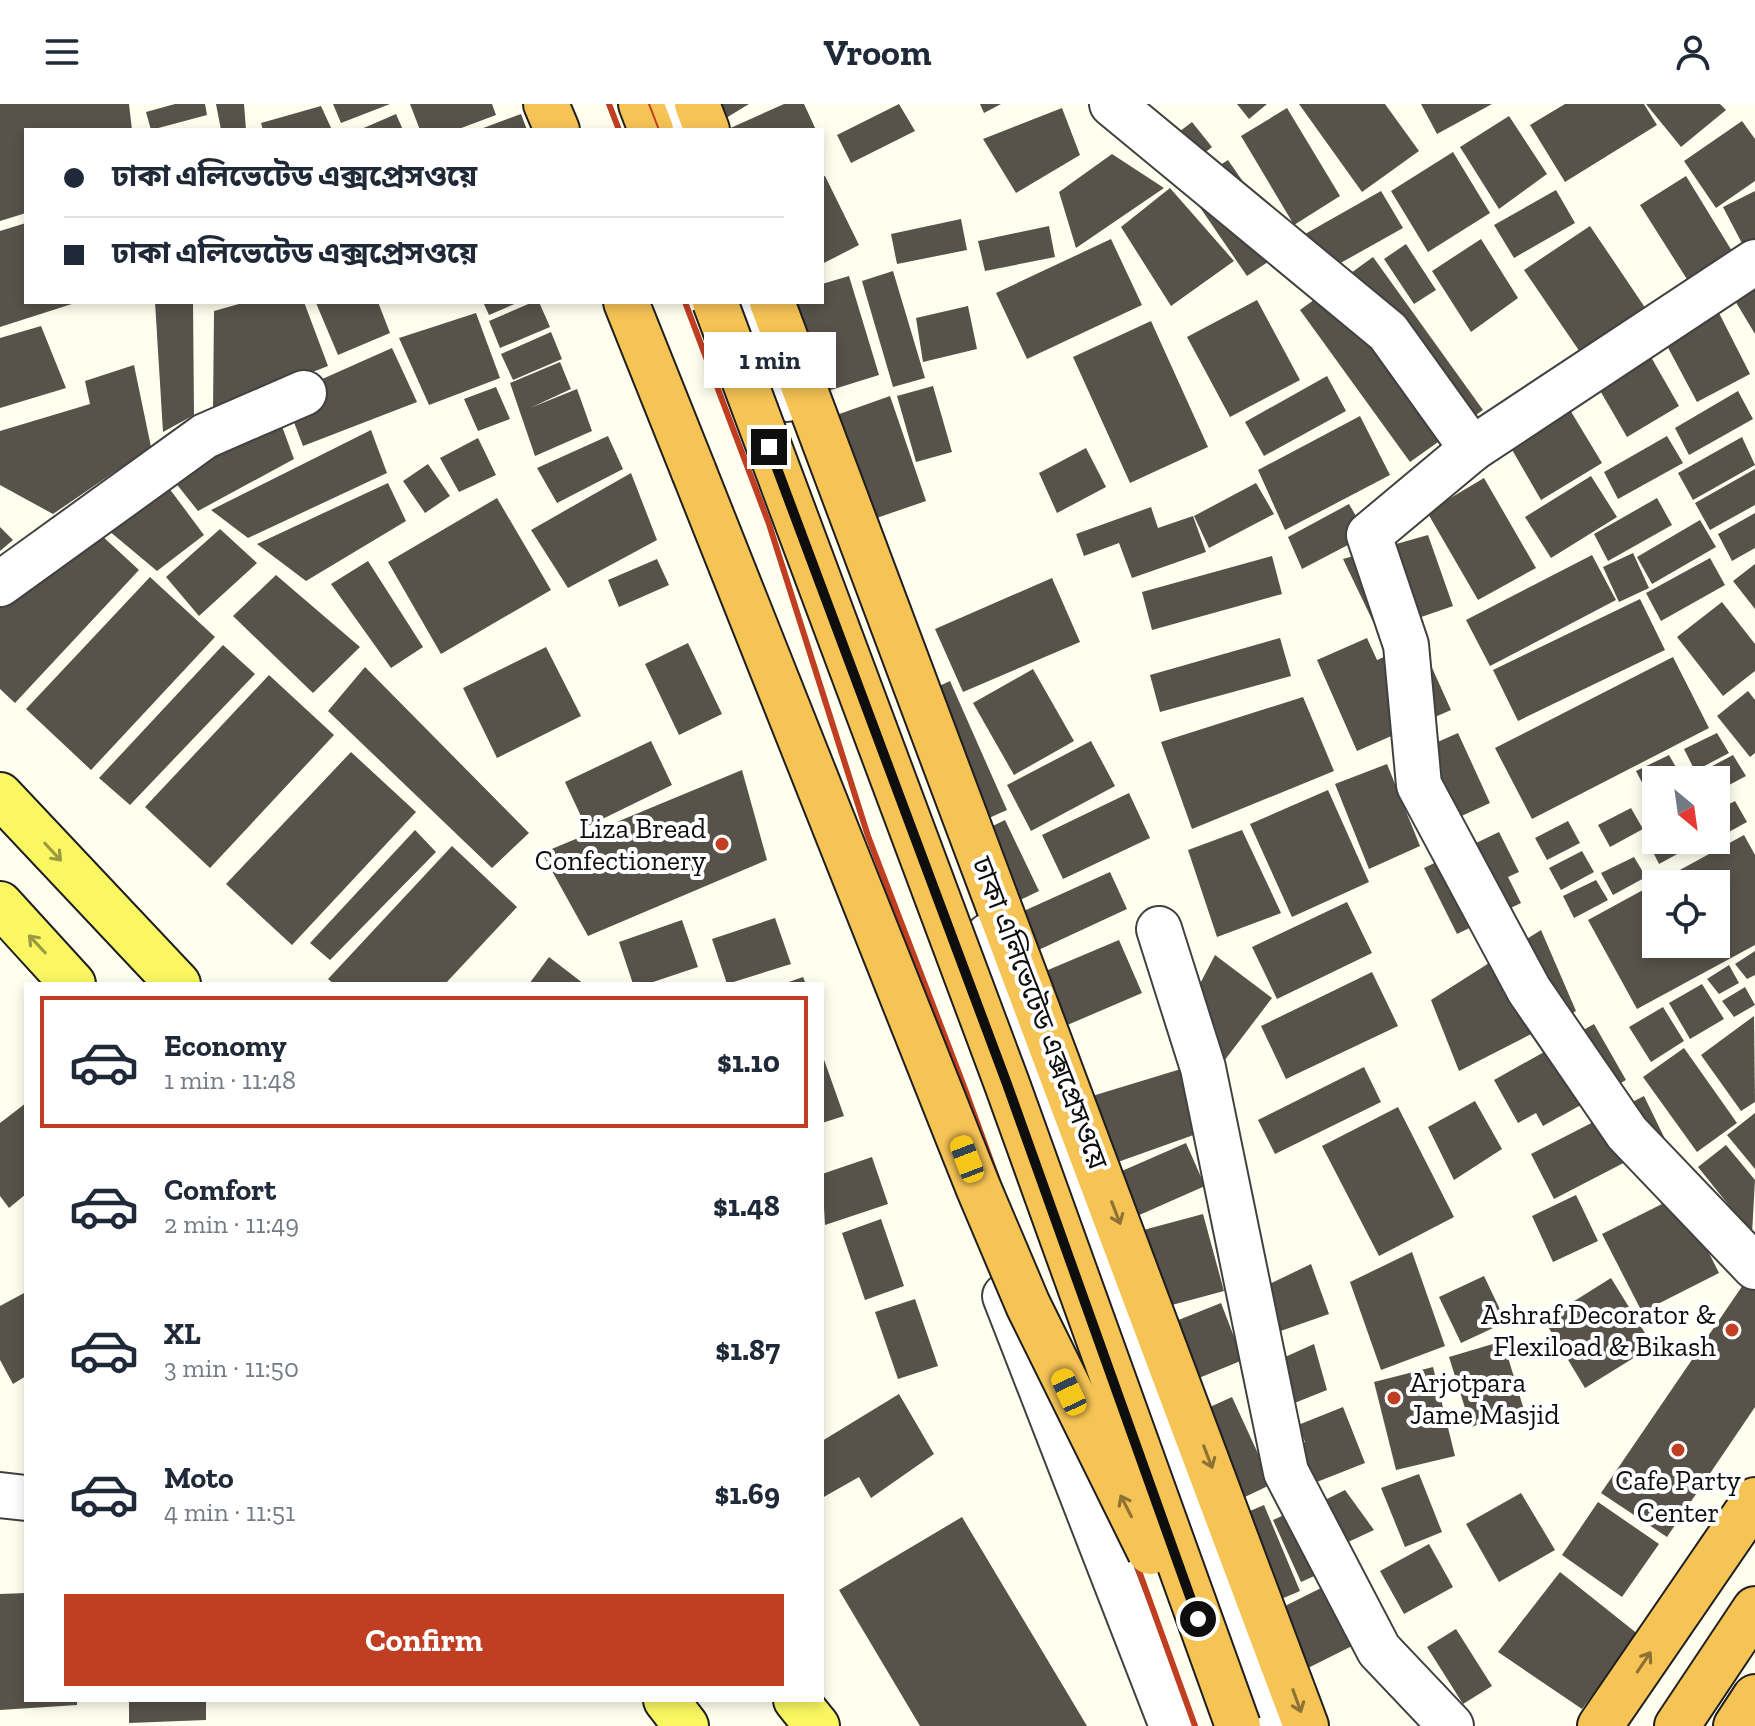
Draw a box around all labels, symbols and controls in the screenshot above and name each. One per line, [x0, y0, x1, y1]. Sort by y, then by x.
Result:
icon: menu [40, 30, 84, 74]
icon: person [1671, 30, 1715, 74]
text: Vroom [824, 31, 931, 74]
text: ঢাকা এলিভেটেড এক্সপ্রেসওয়ে [112, 158, 477, 194]
text: ঢাকা এলিভেটেড এক্সপ্রেসওয়ে [112, 235, 477, 271]
callout: 1 min [703, 331, 835, 387]
text: 1 min [739, 344, 801, 376]
route end [751, 429, 787, 465]
north arrow [1642, 766, 1730, 854]
map controls [1642, 766, 1730, 958]
place label: Liza Bread Confectionery [535, 812, 707, 877]
marker: Liza Bread Confectionery [713, 835, 731, 853]
one-way arrow [44, 841, 62, 861]
street label: ঢাকা এলিভেটেড এক্সপ্রেসওয়ে [965, 851, 1115, 1174]
button: locate [1642, 870, 1730, 958]
one-way arrow [27, 934, 46, 954]
icon: car [68, 1026, 140, 1098]
text: Economy [164, 1028, 287, 1064]
text: $1.10 [717, 1044, 780, 1080]
text: 1 min · 11:48 [164, 1064, 296, 1096]
car [947, 1132, 987, 1186]
icon: car [68, 1170, 140, 1242]
text: Comfort [164, 1172, 276, 1208]
text: $1.48 [713, 1188, 780, 1224]
one-way arrow [1110, 1200, 1124, 1225]
text: 2 min · 11:49 [164, 1208, 299, 1240]
place label: Ashraf Decorator & Flexiload & Bikash [1481, 1298, 1716, 1363]
icon: car [68, 1314, 140, 1386]
text: XL [164, 1316, 201, 1352]
marker: Ashraf Decorator & Flexiload & Bikash [1723, 1321, 1741, 1339]
text: $1.87 [715, 1332, 780, 1368]
text: 3 min · 11:50 [164, 1352, 299, 1384]
car [1048, 1365, 1090, 1419]
place label: Arjotpara Jame Masjid [1410, 1366, 1560, 1431]
marker: Arjotpara Jame Masjid [1385, 1389, 1403, 1407]
marker: Cafe Party Center [1669, 1441, 1687, 1459]
one-way arrow [1201, 1444, 1216, 1469]
icon: car [68, 1458, 140, 1530]
text: Moto [164, 1460, 234, 1496]
place label: Cafe Party Center [1615, 1464, 1742, 1529]
text: $1.69 [715, 1476, 780, 1512]
one-way arrow [1118, 1495, 1134, 1519]
text: 4 min · 11:51 [164, 1496, 295, 1528]
button: Confirm [64, 1594, 784, 1686]
route start [1180, 1601, 1216, 1637]
one-way arrow [1636, 1651, 1652, 1673]
one-way arrow [1291, 1688, 1305, 1713]

